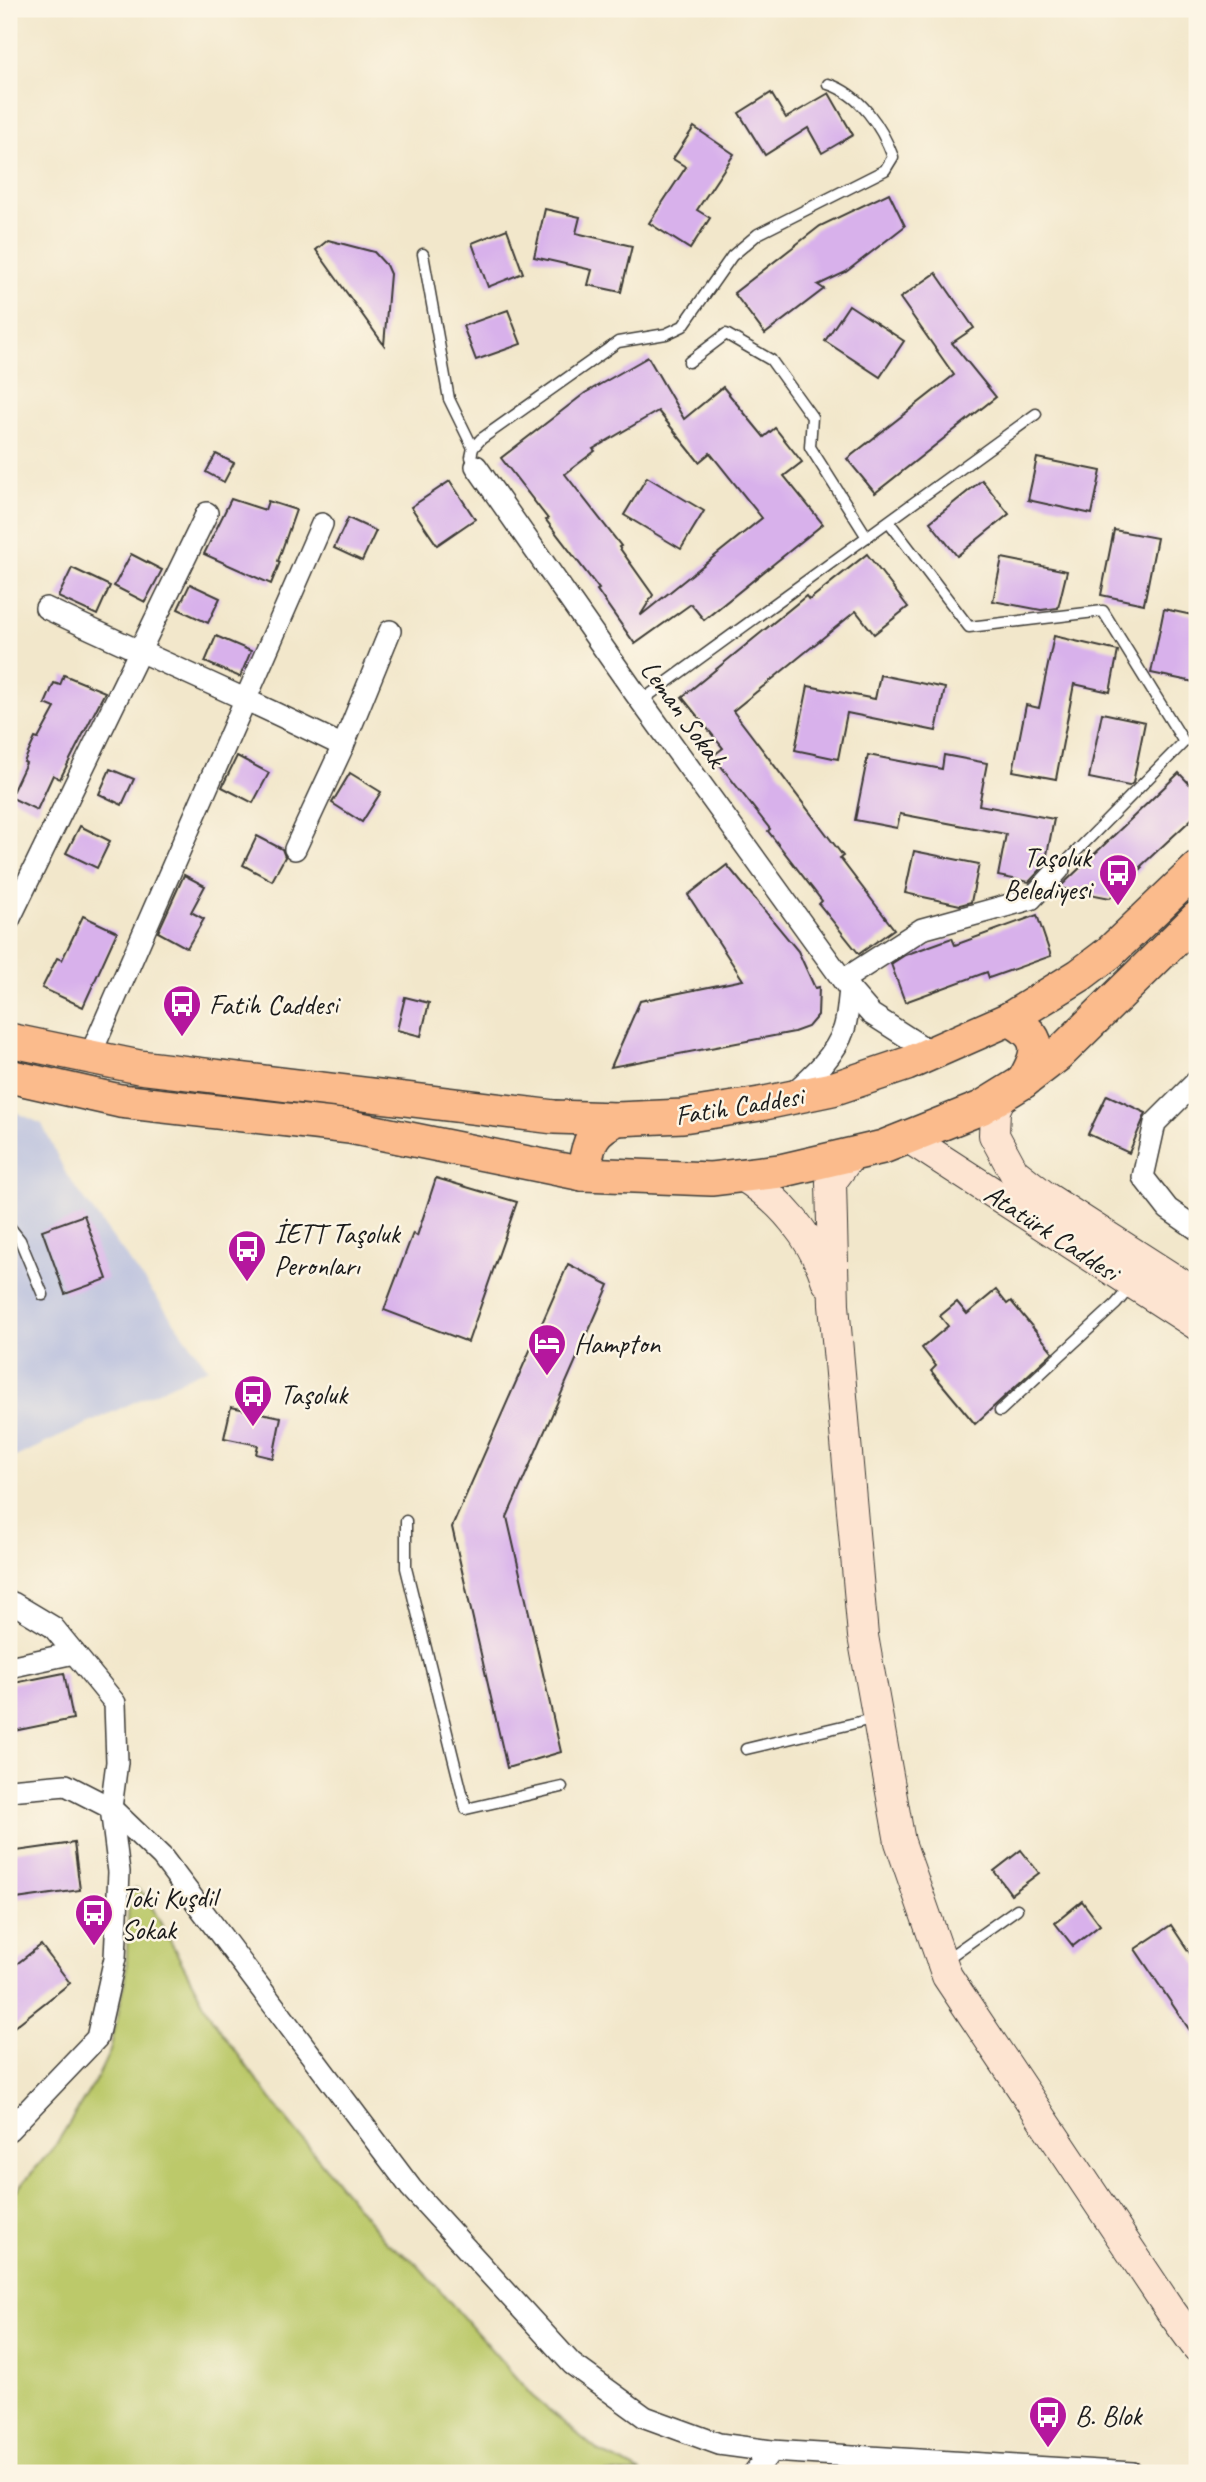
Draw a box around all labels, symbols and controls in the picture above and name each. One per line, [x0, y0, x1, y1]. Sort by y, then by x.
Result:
street label: Leman Sokak [633, 653, 736, 776]
place label: Taşoluk Belediyesi [1004, 840, 1095, 907]
bus stop icon: Taşoluk Belediyesi [1097, 852, 1139, 907]
bus stop icon: Fatih Caddesi [161, 983, 203, 1038]
place label: Fatih Caddesi [209, 987, 342, 1022]
street label: Fatih Caddesi [673, 1078, 809, 1133]
street label: Atatürk Caddesi [978, 1176, 1129, 1291]
place label: İETT Taşoluk Peronları [274, 1216, 402, 1283]
bus stop icon: İETT Taşoluk Peronları [226, 1228, 268, 1283]
hotel icon: Hampton [526, 1322, 568, 1377]
place label: Hampton [574, 1326, 661, 1361]
bus stop icon: Taşoluk [232, 1373, 274, 1428]
place label: Taşoluk [280, 1377, 349, 1412]
place label: Toki Kuşdil Sokak [121, 1880, 222, 1947]
bus stop icon: Toki Kuşdil Sokak [73, 1892, 115, 1947]
bus stop icon: B. Blok [1027, 2394, 1069, 2449]
place label: B. Blok [1075, 2398, 1143, 2433]

